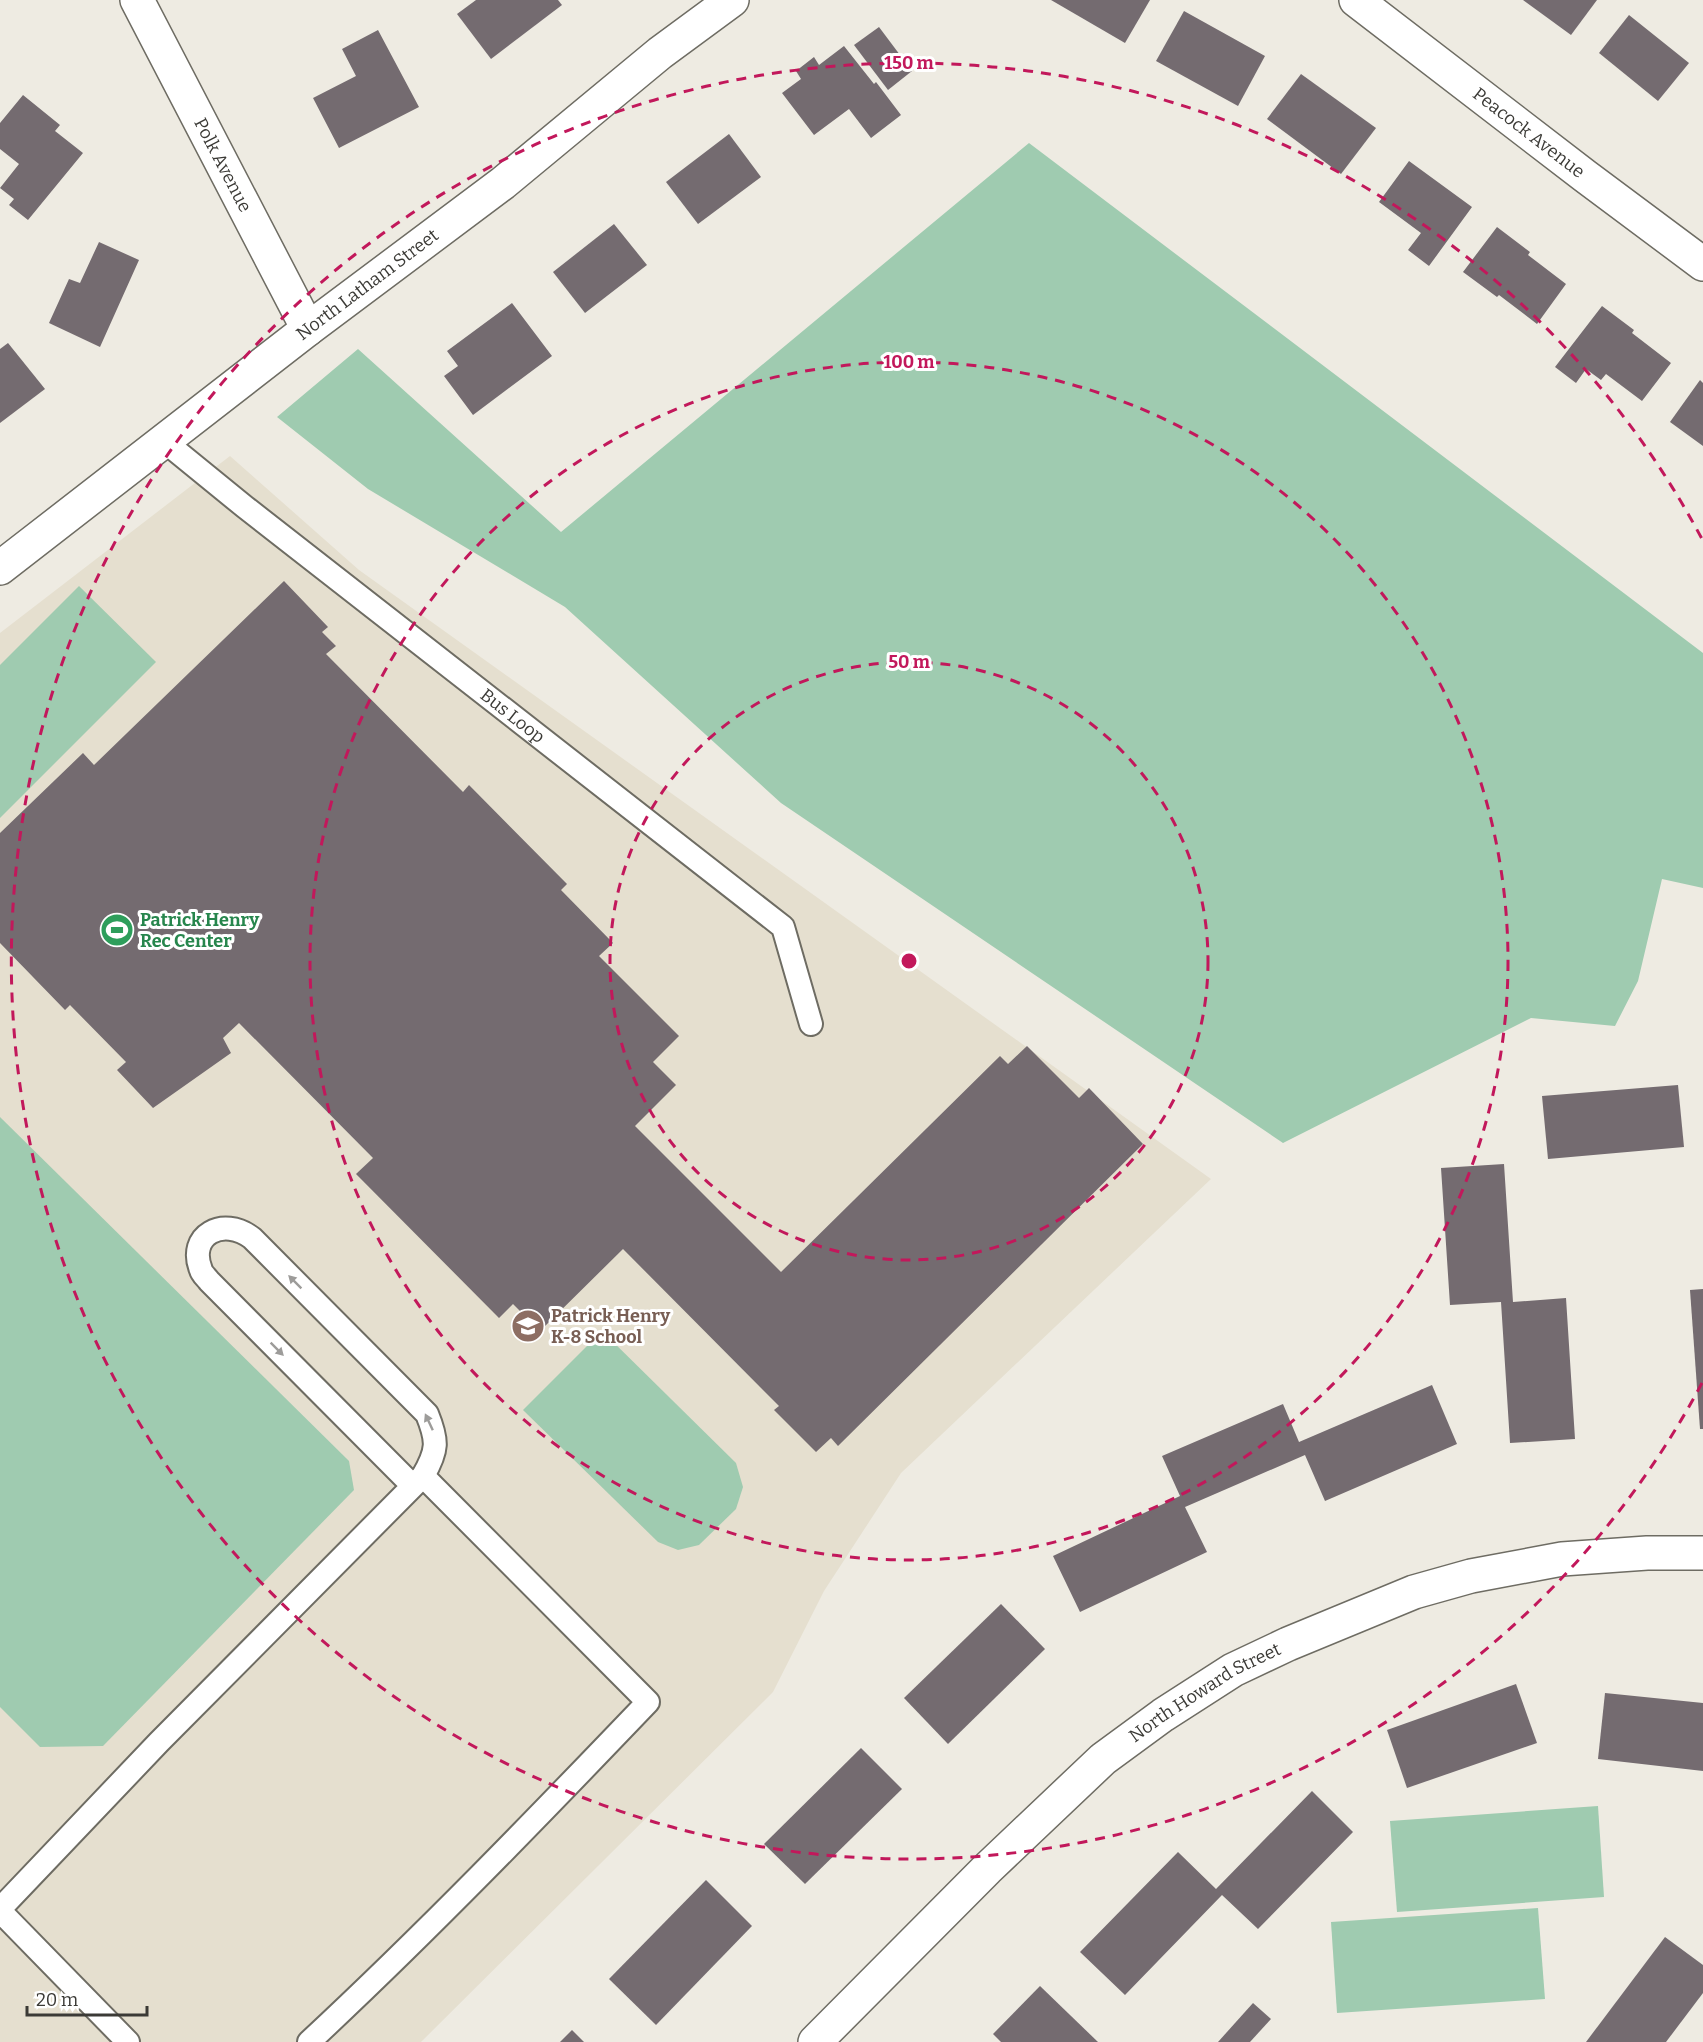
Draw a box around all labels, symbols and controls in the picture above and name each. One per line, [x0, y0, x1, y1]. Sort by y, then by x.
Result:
text: 150 m [884, 52, 934, 74]
street label: Peacock Avenue [1468, 83, 1589, 183]
street label: Polk Avenue [189, 114, 256, 216]
street label: North Latham Street [292, 224, 443, 345]
text: 100 m [883, 351, 935, 373]
text: 50 m [888, 651, 930, 673]
street label: Bus Loop [476, 684, 549, 748]
place label: Patrick Henry Rec Center [140, 909, 260, 952]
sports icon: Patrick Henry Rec Center [99, 912, 135, 948]
centre of rings [899, 951, 919, 971]
one-way arrow [288, 1275, 302, 1289]
place label: Patrick Henry K-8 School [551, 1305, 671, 1348]
school or university icon: Patrick Henry K-8 School [510, 1308, 546, 1344]
one-way arrow [269, 1342, 284, 1356]
one-way arrow [425, 1413, 434, 1430]
street label: North Howard Street [1125, 1638, 1285, 1747]
scale bar [27, 1979, 147, 2017]
text: 20 m [36, 1989, 78, 2011]

